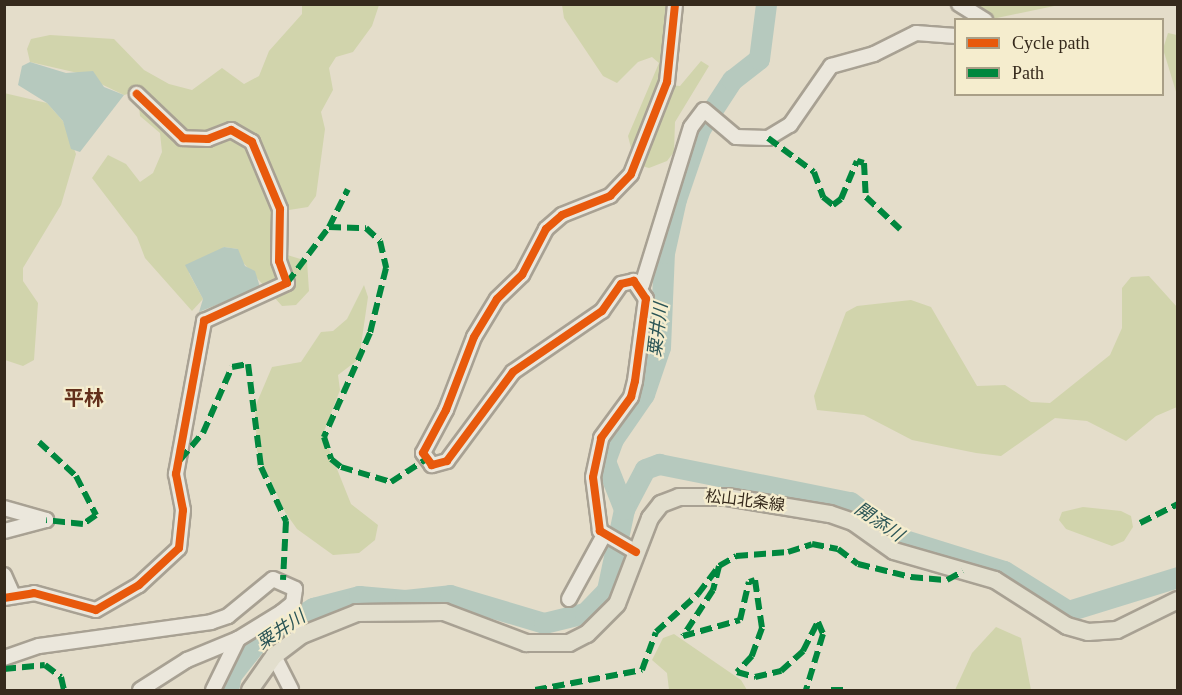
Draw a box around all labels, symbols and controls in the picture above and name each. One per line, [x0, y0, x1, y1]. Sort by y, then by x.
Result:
legend [954, 18, 1164, 96]
text: Cycle path [1012, 33, 1089, 53]
text: Path [1012, 63, 1044, 83]
water label: 粟井川 [644, 302, 672, 358]
district label: 平林 [64, 386, 104, 410]
street label: 松山北条線 [704, 487, 786, 515]
water label: 開添川 [851, 498, 907, 546]
water label: 粟井川 [253, 606, 309, 654]

